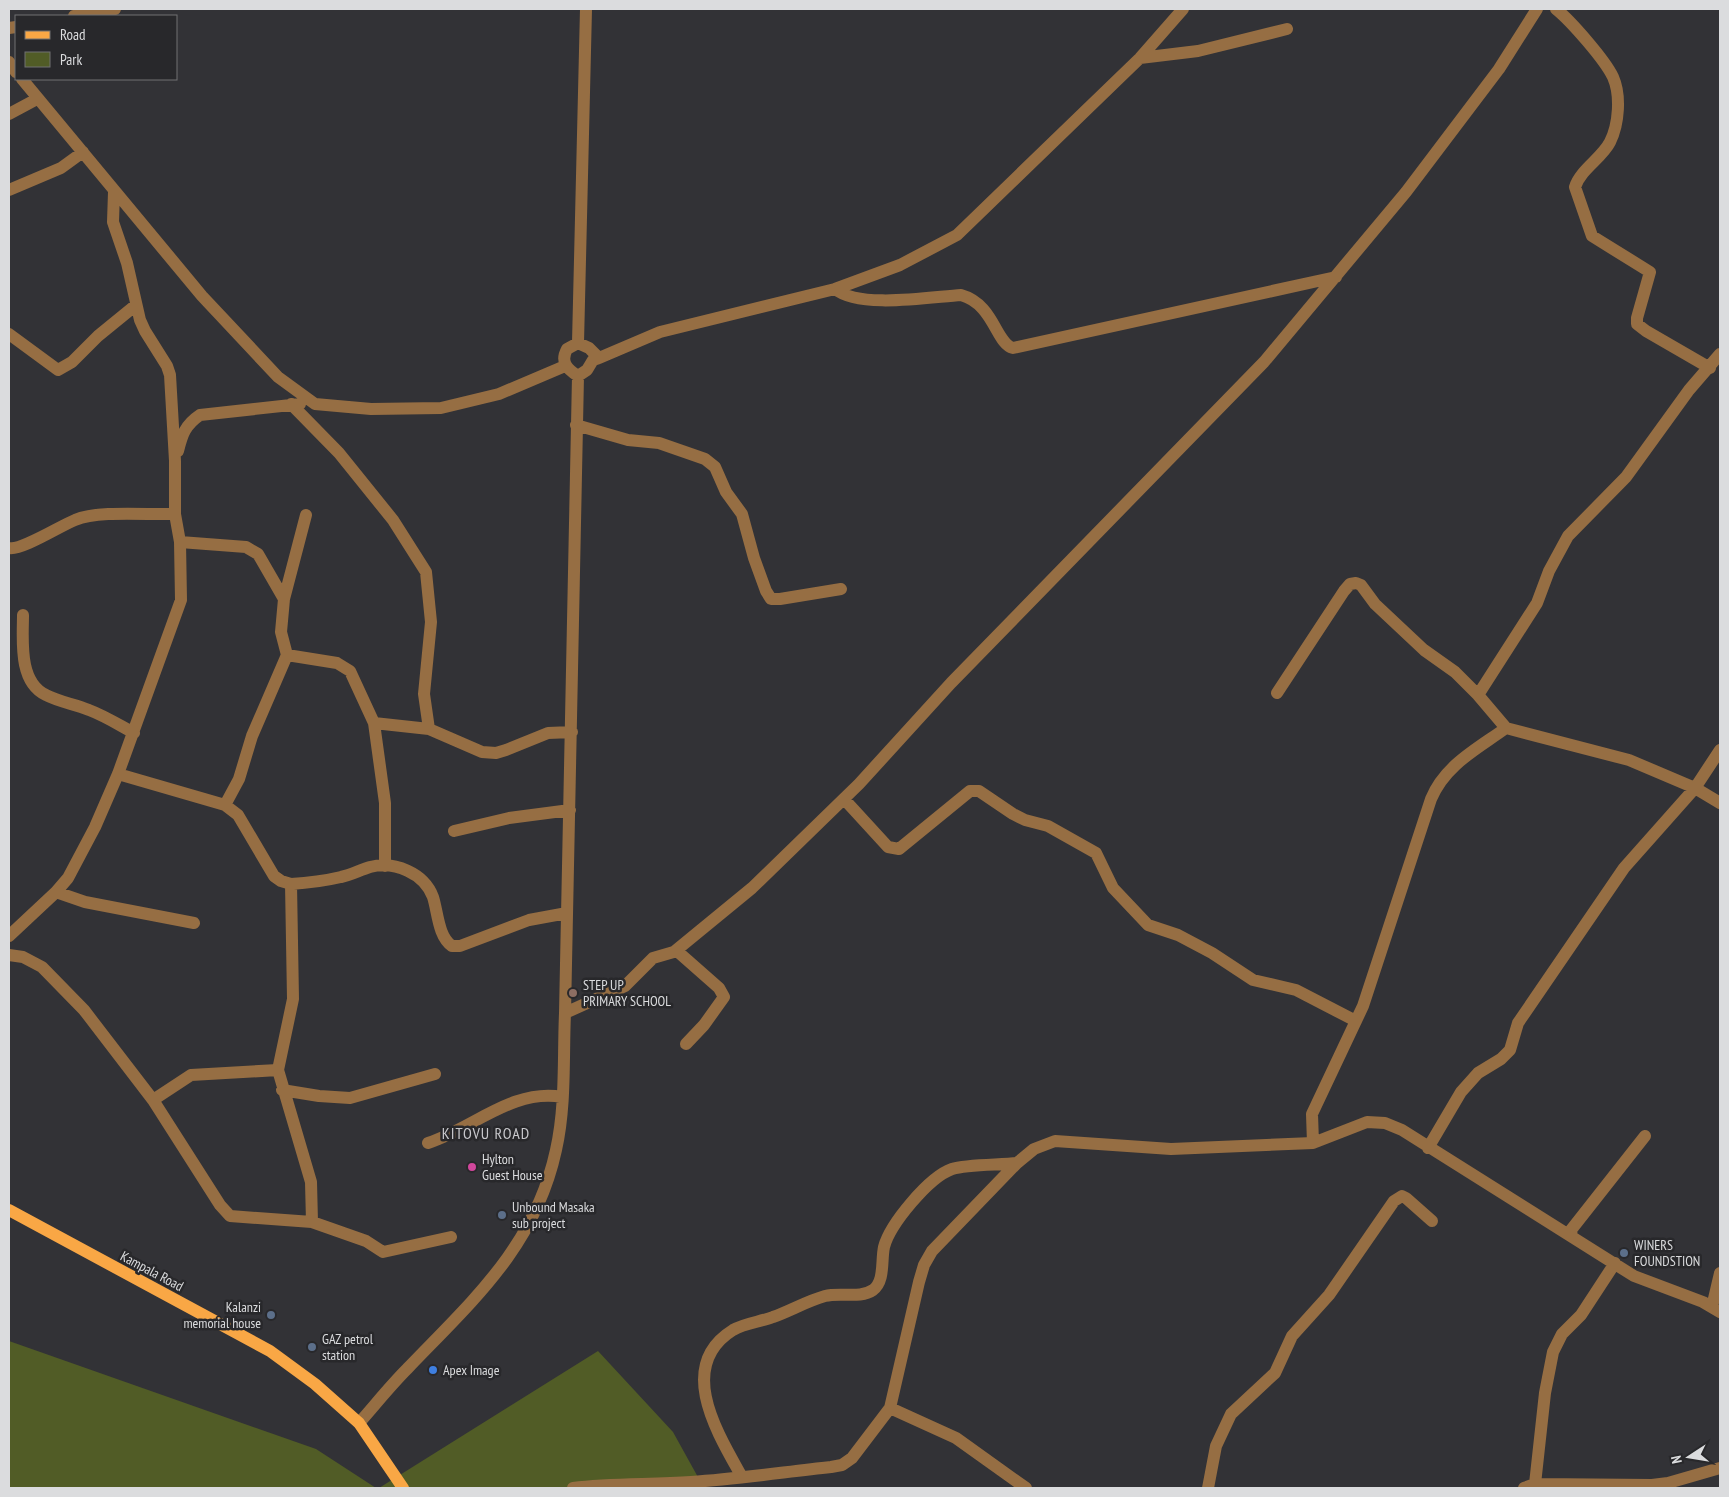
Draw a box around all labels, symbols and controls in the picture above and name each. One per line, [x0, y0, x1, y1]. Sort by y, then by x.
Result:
legend [15, 15, 178, 80]
text: Road [60, 25, 86, 44]
text: Park [60, 50, 82, 69]
place label: STEP UP PRIMARY SCHOOL [583, 976, 671, 1010]
marker: STEP UP PRIMARY SCHOOL [567, 987, 579, 999]
district label: KITOVU ROAD [442, 1123, 530, 1143]
place label: Hylton Guest House [482, 1150, 543, 1184]
marker: Hylton Guest House [466, 1161, 478, 1173]
place label: Unbound Masaka sub project [512, 1198, 595, 1232]
marker: Unbound Masaka sub project [496, 1209, 508, 1221]
place label: WINERS FOUNDSTION [1634, 1236, 1700, 1270]
street label: Kampala Road [117, 1247, 187, 1295]
marker: WINERS FOUNDSTION [1618, 1247, 1630, 1259]
place label: Kalanzi memorial house [183, 1298, 261, 1332]
marker: Kalanzi memorial house [265, 1309, 277, 1321]
place label: GAZ petrol station [322, 1330, 374, 1364]
marker: GAZ petrol station [306, 1341, 318, 1353]
place label: Apex Image [443, 1361, 500, 1379]
marker: Apex Image [427, 1364, 439, 1376]
north arrow [1664, 1432, 1714, 1482]
text: N [1667, 1454, 1686, 1465]

